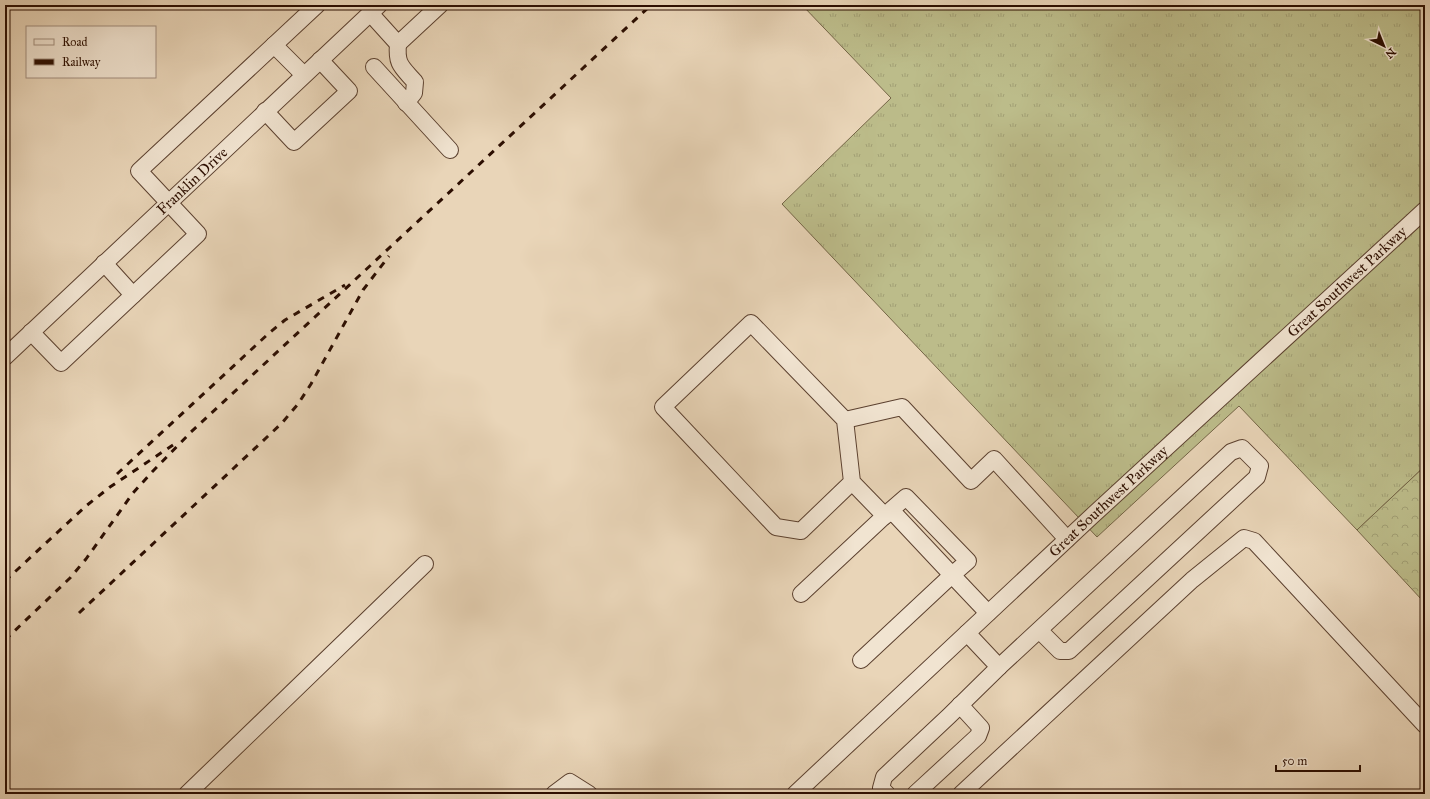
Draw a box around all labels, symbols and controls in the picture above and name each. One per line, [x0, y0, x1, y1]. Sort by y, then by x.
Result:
legend [26, 26, 156, 78]
north arrow [1364, 26, 1404, 66]
text: Road [62, 35, 88, 49]
text: N [1382, 45, 1398, 61]
text: Railway [62, 55, 101, 69]
street label: Franklin Drive [153, 143, 231, 219]
street label: Great Southwest Parkway [1284, 222, 1411, 341]
street label: Great Southwest Parkway [1045, 441, 1172, 561]
scale bar [1276, 747, 1360, 773]
text: 50 m [1282, 754, 1307, 768]

